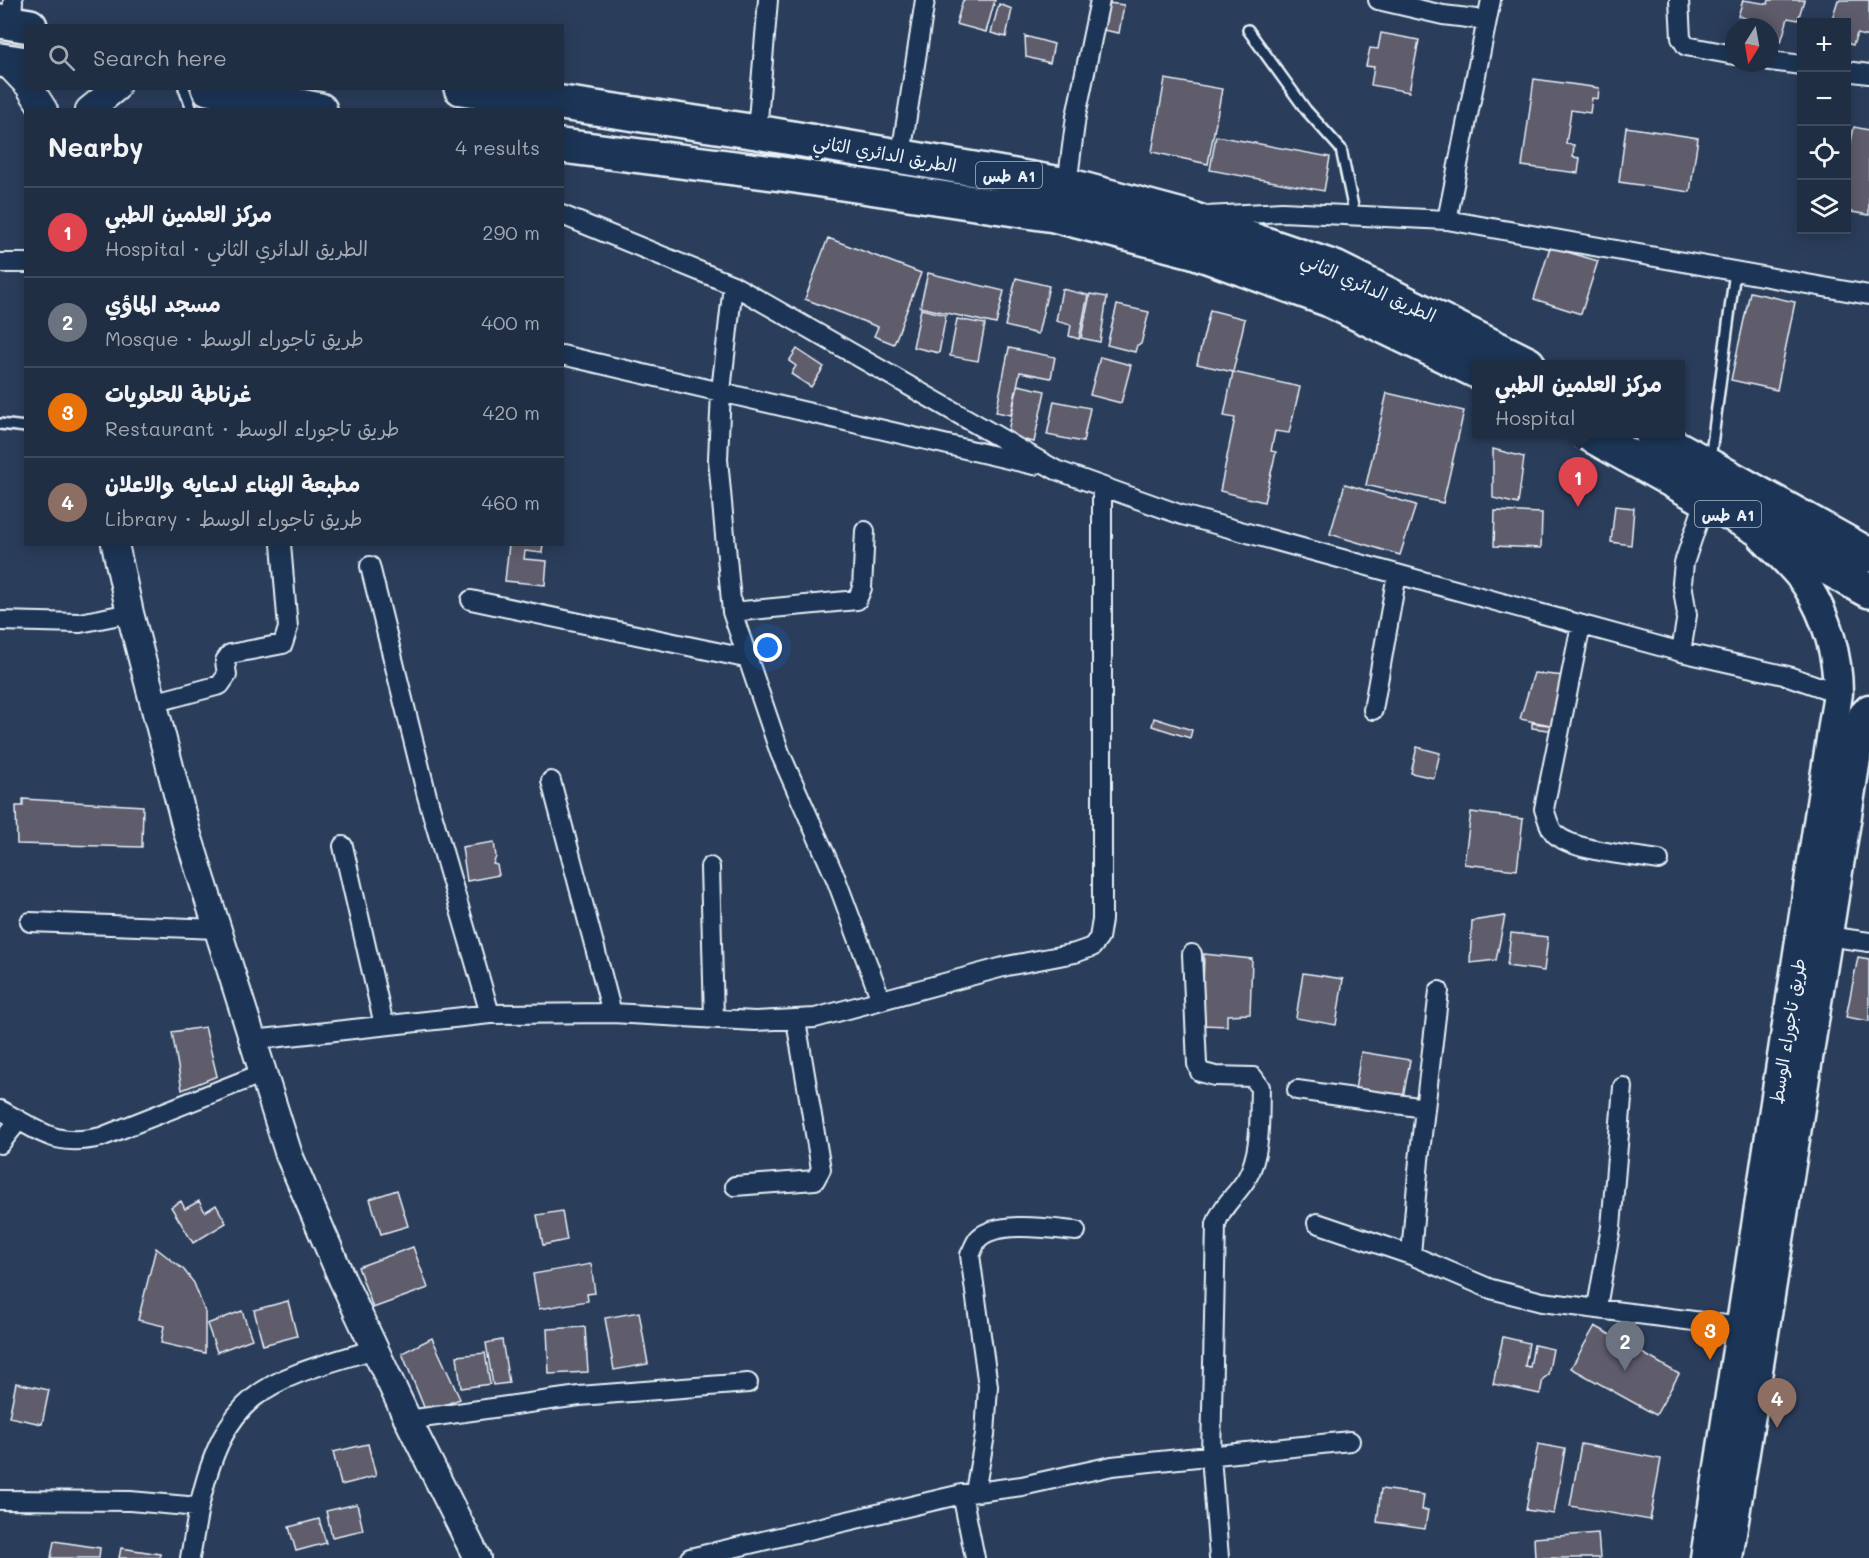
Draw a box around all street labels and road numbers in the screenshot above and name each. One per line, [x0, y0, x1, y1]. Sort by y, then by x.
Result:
street label: الطريق الدائري الثاني [811, 129, 958, 182]
road number: طس A1 [976, 162, 1042, 188]
street label: الطريق الدائري الثاني [1296, 247, 1440, 332]
road number: طس A1 [1695, 501, 1761, 527]
street label: طريق تاجوراء الوسط [1764, 956, 1811, 1106]

